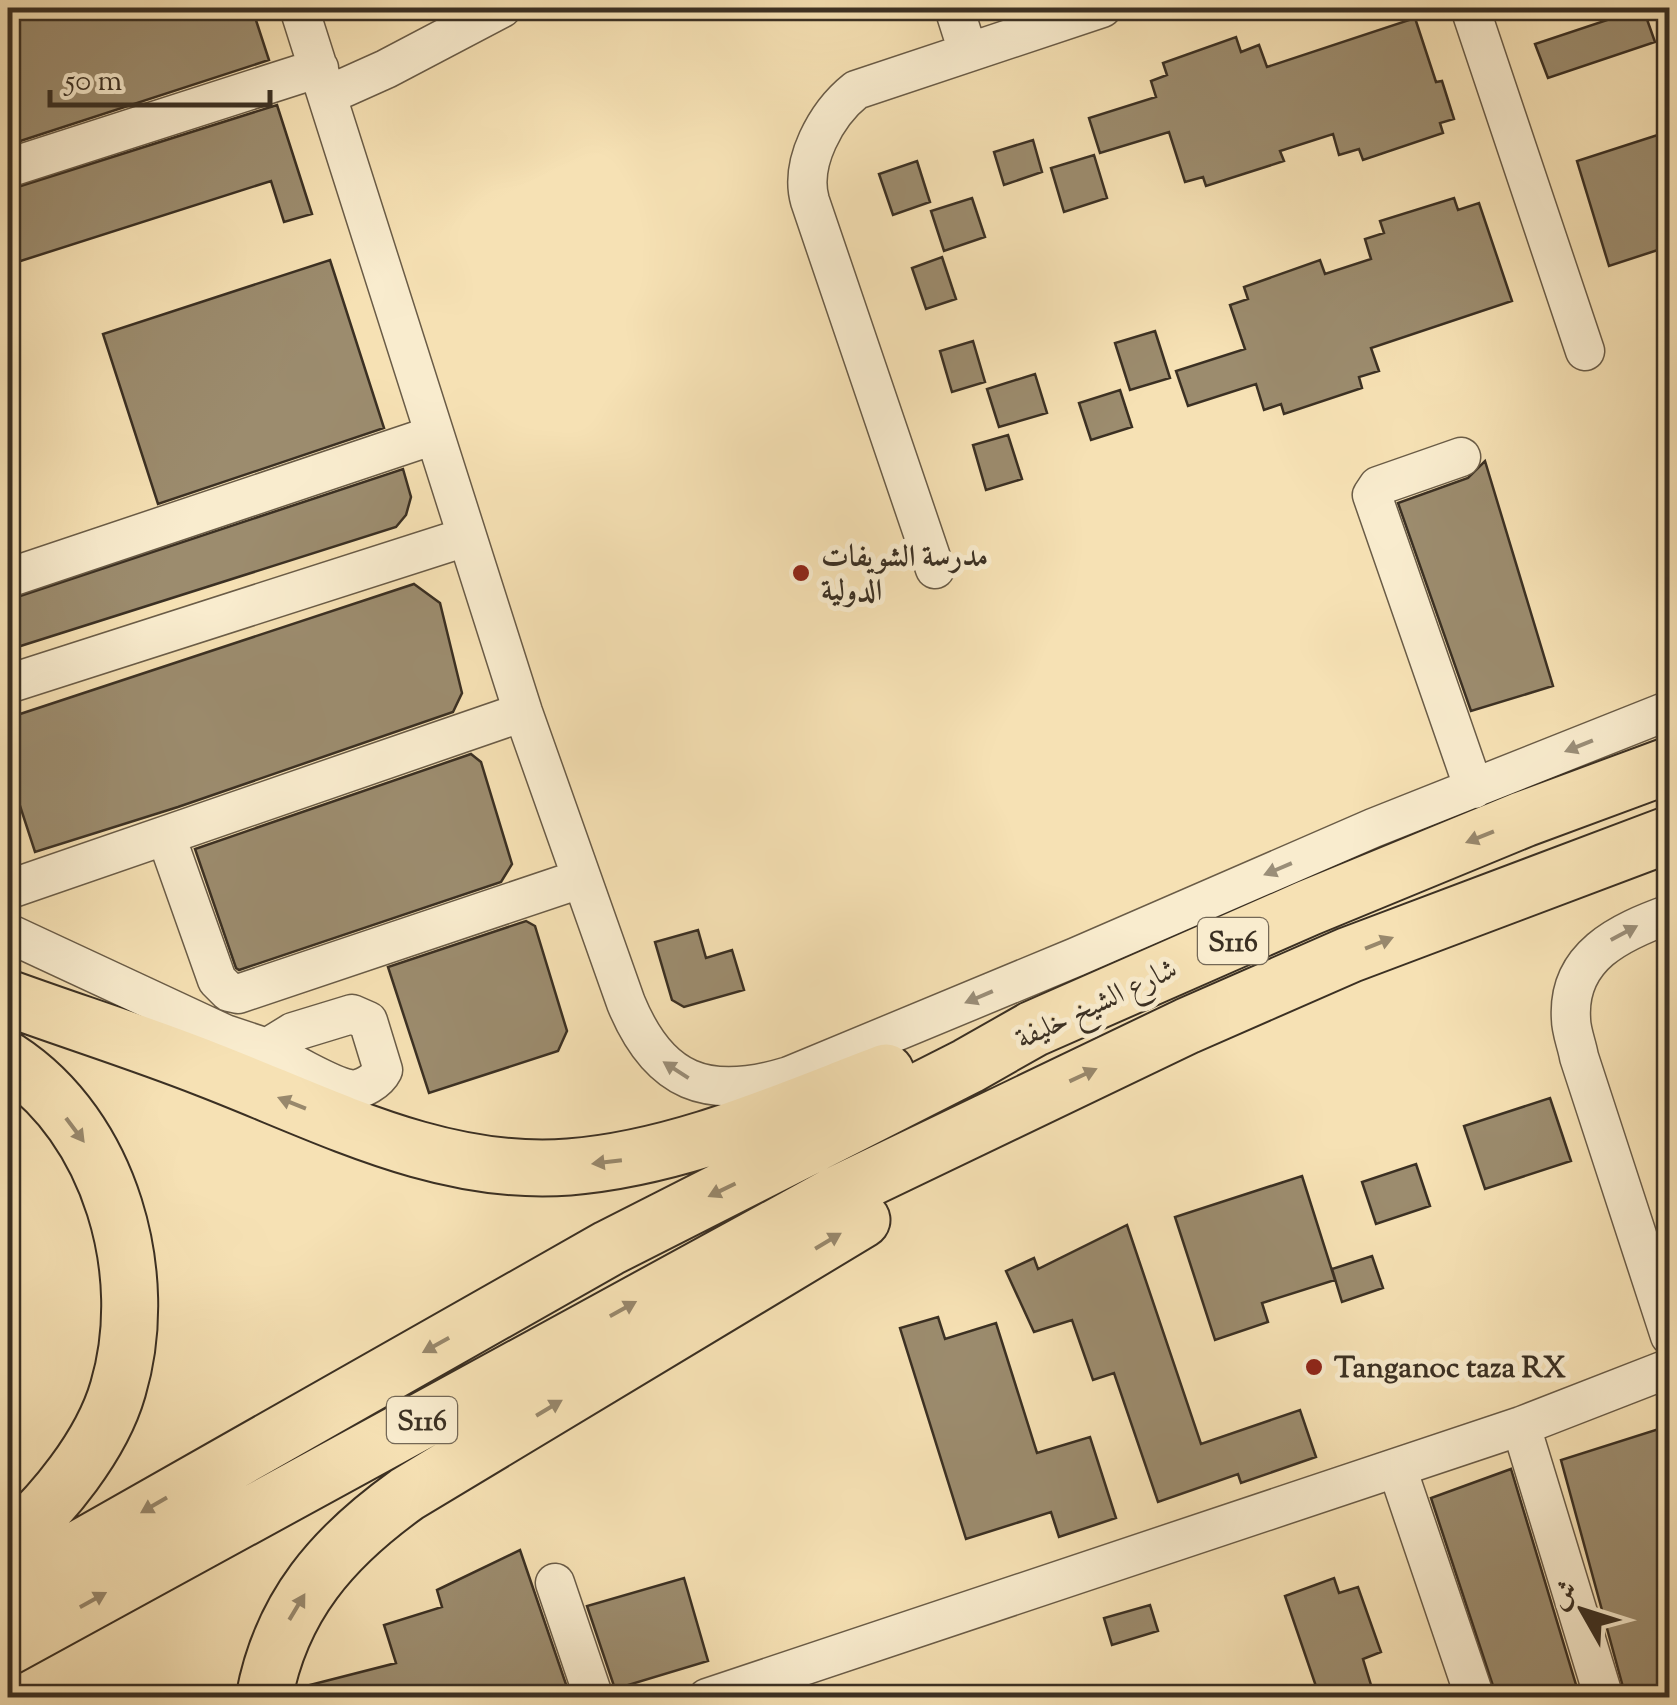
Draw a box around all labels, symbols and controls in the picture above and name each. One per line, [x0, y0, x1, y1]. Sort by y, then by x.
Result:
scale bar [50, 45, 270, 107]
text: 50 m [63, 61, 123, 104]
place label: مدرسة الشويفات الدولية [821, 537, 988, 614]
marker: مدرسة الشويفات الدولية [790, 562, 812, 584]
one-way arrow [1564, 738, 1594, 754]
one-way arrow [1465, 830, 1495, 846]
one-way arrow [1263, 861, 1293, 877]
road number: S116 [1198, 918, 1268, 964]
one-way arrow [1610, 925, 1638, 943]
one-way arrow [1365, 934, 1395, 950]
street label: شارع الشيخ خليفة [1009, 949, 1186, 1064]
one-way arrow [965, 989, 994, 1005]
one-way arrow [662, 1062, 689, 1080]
one-way arrow [1068, 1067, 1097, 1084]
one-way arrow [277, 1095, 307, 1111]
one-way arrow [65, 1117, 85, 1143]
one-way arrow [590, 1154, 622, 1170]
one-way arrow [707, 1181, 736, 1198]
one-way arrow [814, 1233, 842, 1250]
one-way arrow [609, 1301, 638, 1318]
one-way arrow [422, 1335, 450, 1353]
place label: Tanganoc taza RX [1334, 1348, 1566, 1391]
marker: Tanganoc taza RX [1303, 1356, 1325, 1378]
road number: S116 [387, 1397, 457, 1443]
one-way arrow [535, 1400, 563, 1418]
one-way arrow [139, 1496, 168, 1513]
north arrow [1532, 1560, 1632, 1660]
text: ش [1541, 1573, 1589, 1620]
one-way arrow [79, 1592, 108, 1609]
one-way arrow [288, 1593, 305, 1621]

